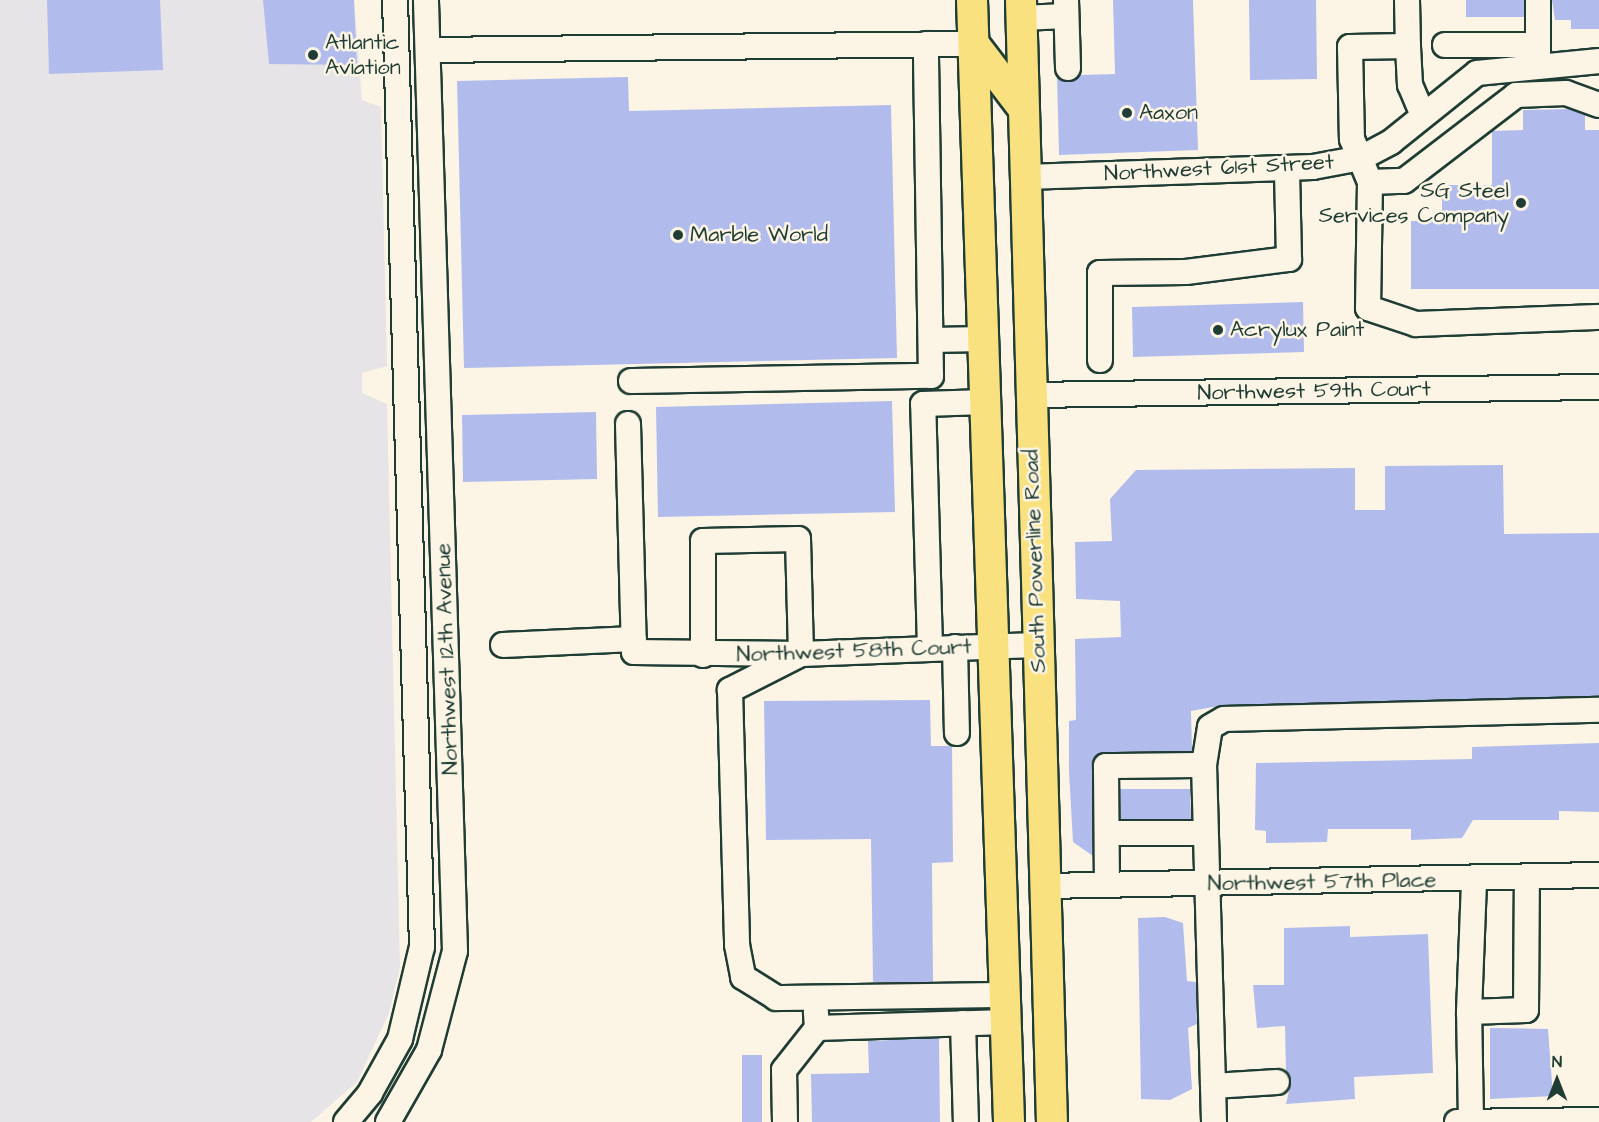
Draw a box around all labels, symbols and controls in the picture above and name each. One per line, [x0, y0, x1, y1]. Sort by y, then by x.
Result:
place label: Atlantic Aviation [325, 29, 401, 80]
marker: Atlantic Aviation [306, 48, 320, 62]
place label: Aaxon [1139, 100, 1198, 126]
marker: Aaxon [1120, 106, 1134, 120]
street label: Northwest 61st Street [1104, 149, 1334, 187]
place label: SG Steel Services Company [1319, 177, 1509, 228]
marker: SG Steel Services Company [1514, 196, 1528, 210]
place label: Marble World [690, 222, 828, 248]
marker: Marble World [671, 228, 685, 242]
place label: Acrylux Paint [1230, 317, 1364, 343]
marker: Acrylux Paint [1211, 323, 1225, 337]
street label: Northwest 59th Court [1197, 376, 1431, 406]
street label: South Powerline Road [1018, 449, 1052, 673]
street label: Northwest 12th Avenue [430, 543, 464, 775]
street label: Northwest 58th Court [736, 634, 972, 668]
street label: Northwest 57th Place [1207, 867, 1437, 897]
north arrow [1527, 1050, 1587, 1110]
text: N [1552, 1051, 1562, 1073]

